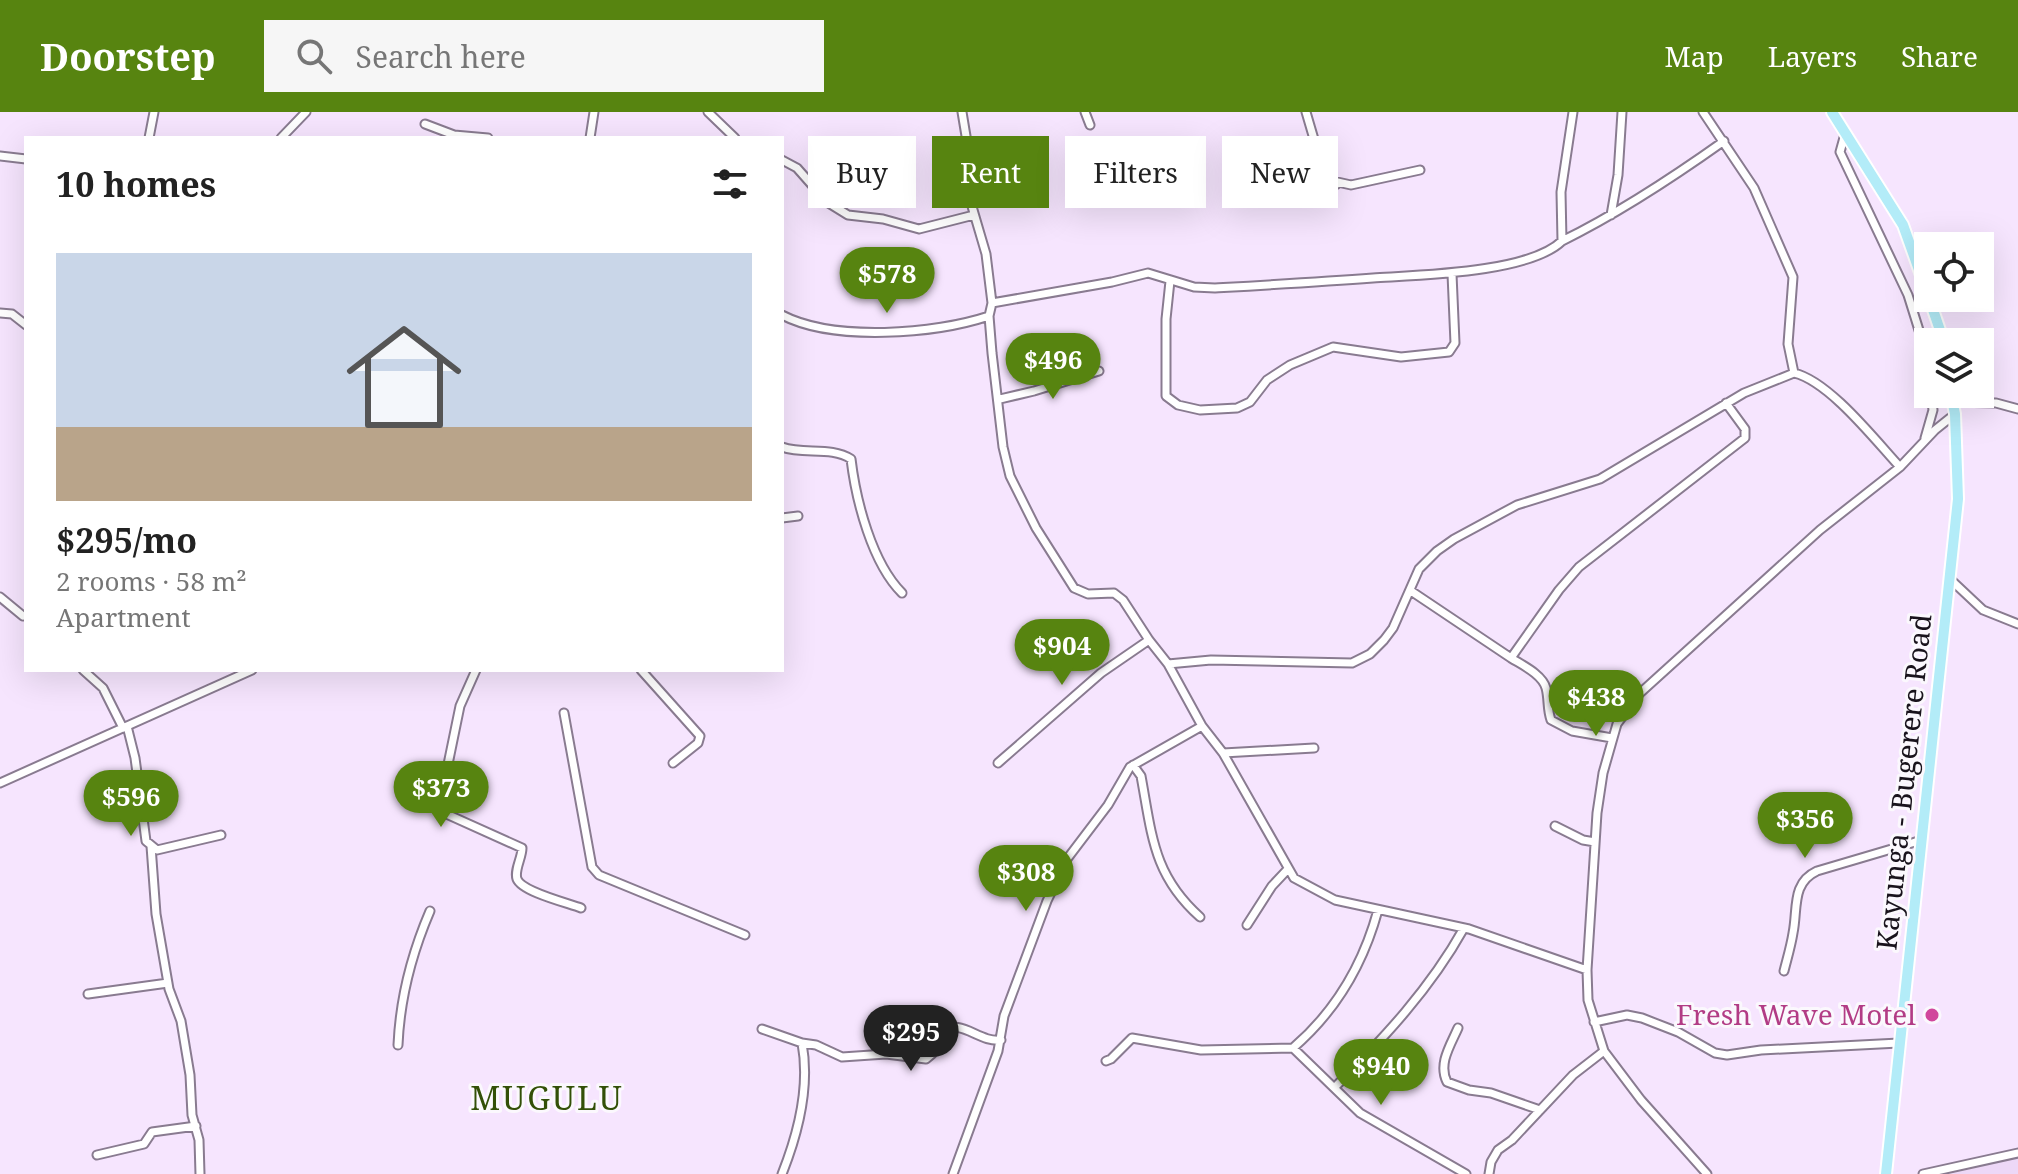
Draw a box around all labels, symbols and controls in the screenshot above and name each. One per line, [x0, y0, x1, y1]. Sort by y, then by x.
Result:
search box [264, 20, 824, 92]
text: Doorstep [40, 30, 216, 82]
icon: search [292, 34, 336, 78]
text: Search here [356, 36, 526, 77]
text: Map [1665, 37, 1724, 75]
text: Layers [1768, 37, 1857, 75]
text: Share [1901, 37, 1978, 75]
chip: Buy [808, 136, 916, 208]
chip: Rent [932, 136, 1049, 208]
chip: Filters [1065, 136, 1206, 208]
chip: New [1222, 136, 1338, 208]
text: 10 homes [56, 161, 216, 207]
icon: filters [708, 162, 752, 206]
map controls [1914, 232, 1994, 408]
button: locate [1914, 232, 1994, 312]
pin: $578 [840, 247, 934, 315]
text: $578 [858, 255, 916, 291]
icon: home [332, 305, 476, 449]
button: layers [1914, 328, 1994, 408]
pin: $496 [1006, 333, 1100, 401]
text: $496 [1024, 341, 1082, 377]
text: $295/mo [56, 517, 197, 563]
text: 2 rooms · 58 m² [56, 563, 247, 599]
text: Apartment [56, 599, 191, 635]
street label: Kayunga - Bugerere Road [1866, 612, 1940, 952]
pin: $904 [1015, 619, 1109, 687]
text: $904 [1033, 627, 1091, 663]
pin: $438 [1549, 670, 1643, 738]
text: $438 [1567, 678, 1625, 714]
pin: $373 [394, 761, 488, 829]
text: $373 [412, 769, 470, 805]
pin: $596 [84, 770, 178, 838]
text: $596 [102, 778, 160, 814]
pin: $356 [1758, 792, 1852, 860]
text: $356 [1776, 800, 1834, 836]
pin: $308 [979, 845, 1073, 913]
text: $308 [997, 853, 1055, 889]
place label: Fresh Wave Motel [1676, 995, 1916, 1033]
pin: $295 [864, 1005, 958, 1073]
marker: Fresh Wave Motel [1923, 1006, 1941, 1024]
text: $295 [882, 1013, 940, 1049]
pin: $940 [1334, 1039, 1428, 1107]
text: $940 [1352, 1047, 1410, 1083]
district label: MUGULU [470, 1076, 624, 1119]

